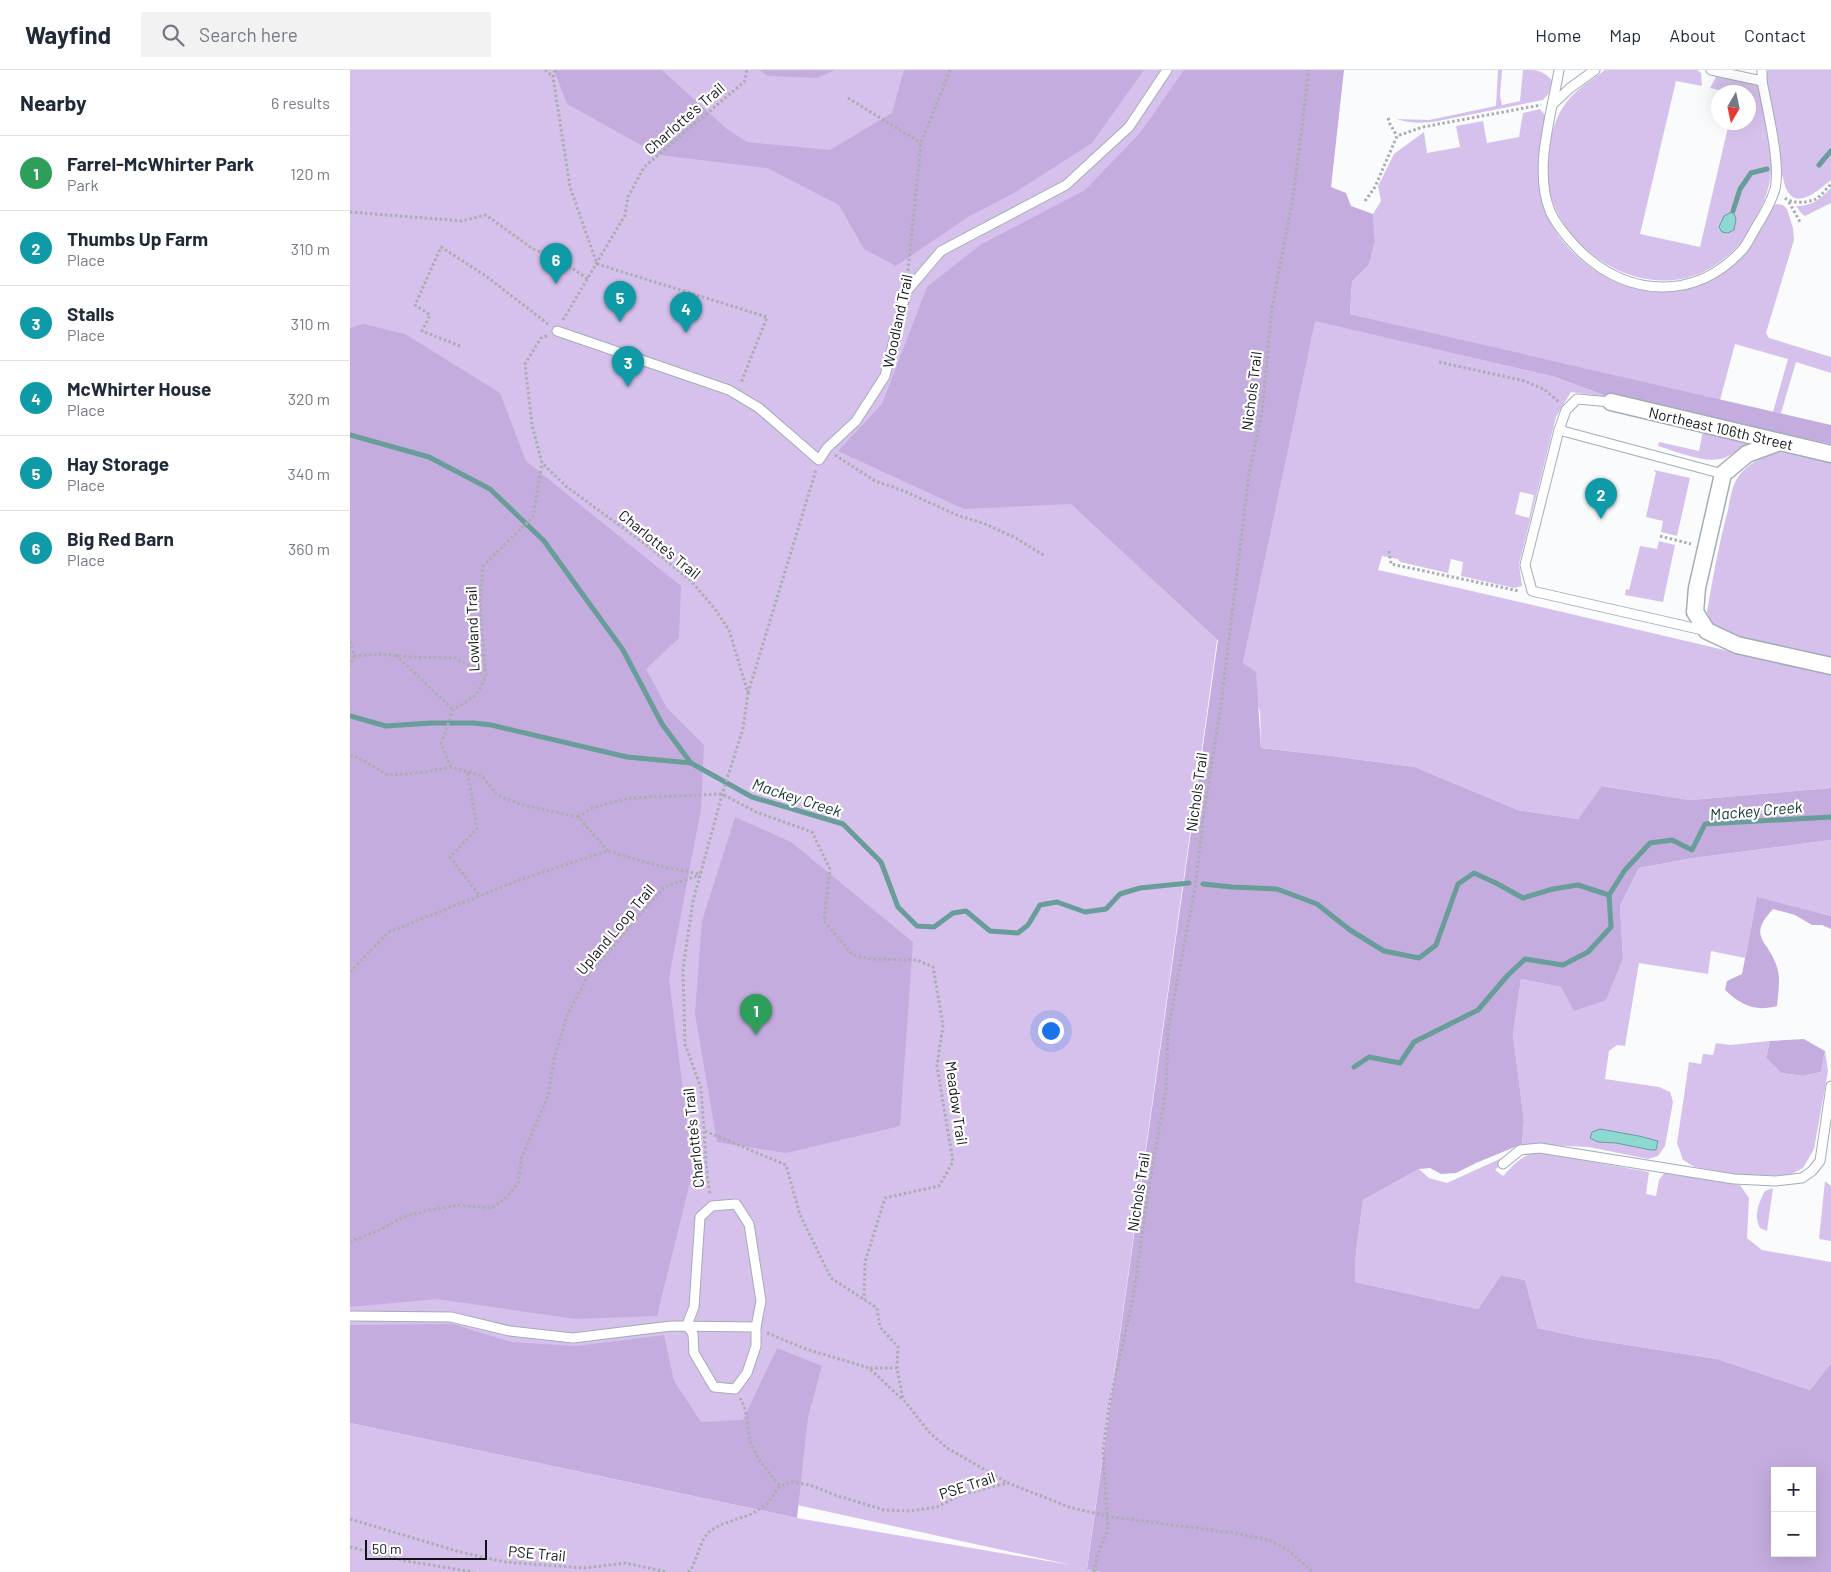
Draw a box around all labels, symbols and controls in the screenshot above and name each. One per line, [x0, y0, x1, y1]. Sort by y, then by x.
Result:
search box [141, 12, 491, 57]
text: Wayfind [25, 20, 111, 49]
icon: search [159, 21, 187, 49]
text: Search here [199, 23, 298, 46]
text: Home [1535, 24, 1581, 46]
text: Map [1609, 24, 1641, 46]
text: About [1669, 24, 1716, 46]
text: Contact [1744, 24, 1806, 46]
street label: Charlotte's Trail [640, 78, 728, 158]
north arrow [1711, 85, 1756, 130]
text: Nearby [20, 90, 86, 115]
text: 6 results [271, 93, 330, 112]
text: Farrel-McWhirter Park [67, 152, 254, 175]
text: 1 [33, 164, 39, 183]
text: 120 m [290, 164, 330, 183]
text: Park [67, 175, 98, 194]
text: Thumbs Up Farm [67, 227, 208, 250]
text: 2 [32, 239, 40, 258]
text: 310 m [291, 239, 330, 258]
pin: 6 [540, 243, 572, 284]
text: Place [67, 250, 105, 269]
street label: Woodland Trail [878, 272, 916, 370]
pin: 5 [604, 281, 636, 322]
pin: 4 [670, 292, 702, 333]
text: Stalls [67, 302, 114, 325]
text: 3 [32, 314, 40, 333]
text: 310 m [291, 314, 330, 333]
text: Place [67, 325, 105, 344]
pin: 3 [612, 346, 644, 387]
street label: Nichols Trail [1237, 350, 1265, 432]
text: McWhirter House [67, 377, 211, 400]
text: 4 [31, 389, 41, 408]
text: 320 m [288, 389, 330, 408]
text: Place [67, 400, 105, 419]
street label: Northeast 106th Street [1647, 403, 1795, 453]
text: Hay Storage [67, 452, 169, 475]
text: 5 [32, 464, 40, 483]
text: 340 m [287, 464, 330, 483]
text: Place [67, 475, 105, 494]
pin: 2 [1585, 478, 1617, 519]
street label: Charlotte's Trail [615, 505, 705, 583]
text: Big Red Barn [67, 527, 174, 550]
text: 6 [32, 539, 40, 558]
text: 360 m [288, 539, 330, 558]
text: Place [67, 550, 105, 569]
street label: Lowland Trail [462, 586, 482, 672]
street label: Nichols Trail [1182, 751, 1210, 833]
water label: Mackey Creek [750, 774, 844, 820]
water label: Mackey Creek [1709, 796, 1803, 824]
street label: Upland Loop Trail [572, 880, 658, 978]
pin: 1 [740, 994, 772, 1035]
your location [1038, 1018, 1064, 1044]
street label: Meadow Trail [942, 1060, 972, 1146]
street label: Charlotte's Trail [679, 1087, 707, 1189]
street label: Nichols Trail [1123, 1151, 1153, 1233]
map controls [1771, 1467, 1816, 1557]
button: + [1771, 1467, 1816, 1512]
street label: PSE Trail [937, 1468, 997, 1502]
button: − [1771, 1512, 1816, 1557]
scale bar [365, 1537, 488, 1560]
text: 50 m [372, 1540, 401, 1557]
street label: PSE Trail [507, 1542, 567, 1564]

